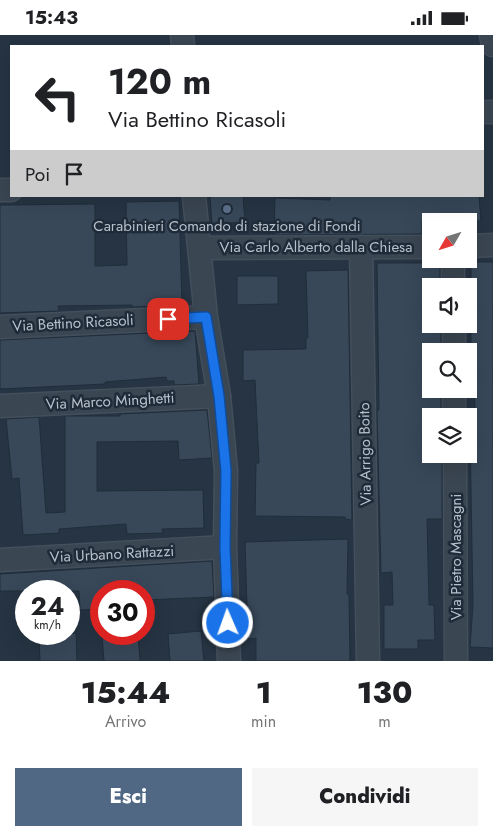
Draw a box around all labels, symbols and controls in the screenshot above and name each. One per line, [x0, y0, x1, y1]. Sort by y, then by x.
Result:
text: 15:43 [25, 4, 78, 31]
text: 120 m [108, 57, 211, 107]
icon: left [25, 65, 90, 130]
text: Via Bettino Ricasoli [108, 103, 286, 135]
icon: arrive [60, 160, 88, 188]
text: Poi [25, 161, 50, 188]
marker: Carabinieri Comando di stazione di Fondi [221, 203, 233, 215]
north arrow [422, 213, 478, 267]
map controls [422, 213, 477, 463]
place label: Carabinieri Comando di stazione di Fondi [93, 215, 361, 237]
street label: Via Carlo Alberto dalla Chiesa [220, 236, 412, 258]
button: sound [422, 278, 477, 333]
pin [147, 298, 189, 340]
icon: arrive [154, 305, 182, 333]
street label: Via Bettino Ricasoli [12, 309, 134, 337]
button: search [422, 343, 477, 398]
street label: Via Marco Minghetti [45, 387, 175, 415]
street label: Via Arrigo Boito [353, 402, 377, 506]
button: layers [422, 408, 477, 463]
street label: Via Pietro Mascagni [445, 494, 467, 620]
street label: Via Urbano Rattazzi [49, 540, 175, 568]
speed limit sign: 30 [90, 580, 155, 645]
text: 24 [31, 588, 64, 624]
position arrow [201, 596, 253, 648]
text: km/h [34, 616, 61, 634]
text: 15:44 [81, 671, 170, 714]
text: 1 [256, 671, 271, 714]
text: 130 [357, 671, 412, 714]
text: Arrivo [105, 710, 146, 733]
text: min [251, 710, 276, 733]
text: m [378, 710, 391, 733]
button: Esci [15, 768, 242, 826]
button: Condividi [252, 768, 478, 826]

